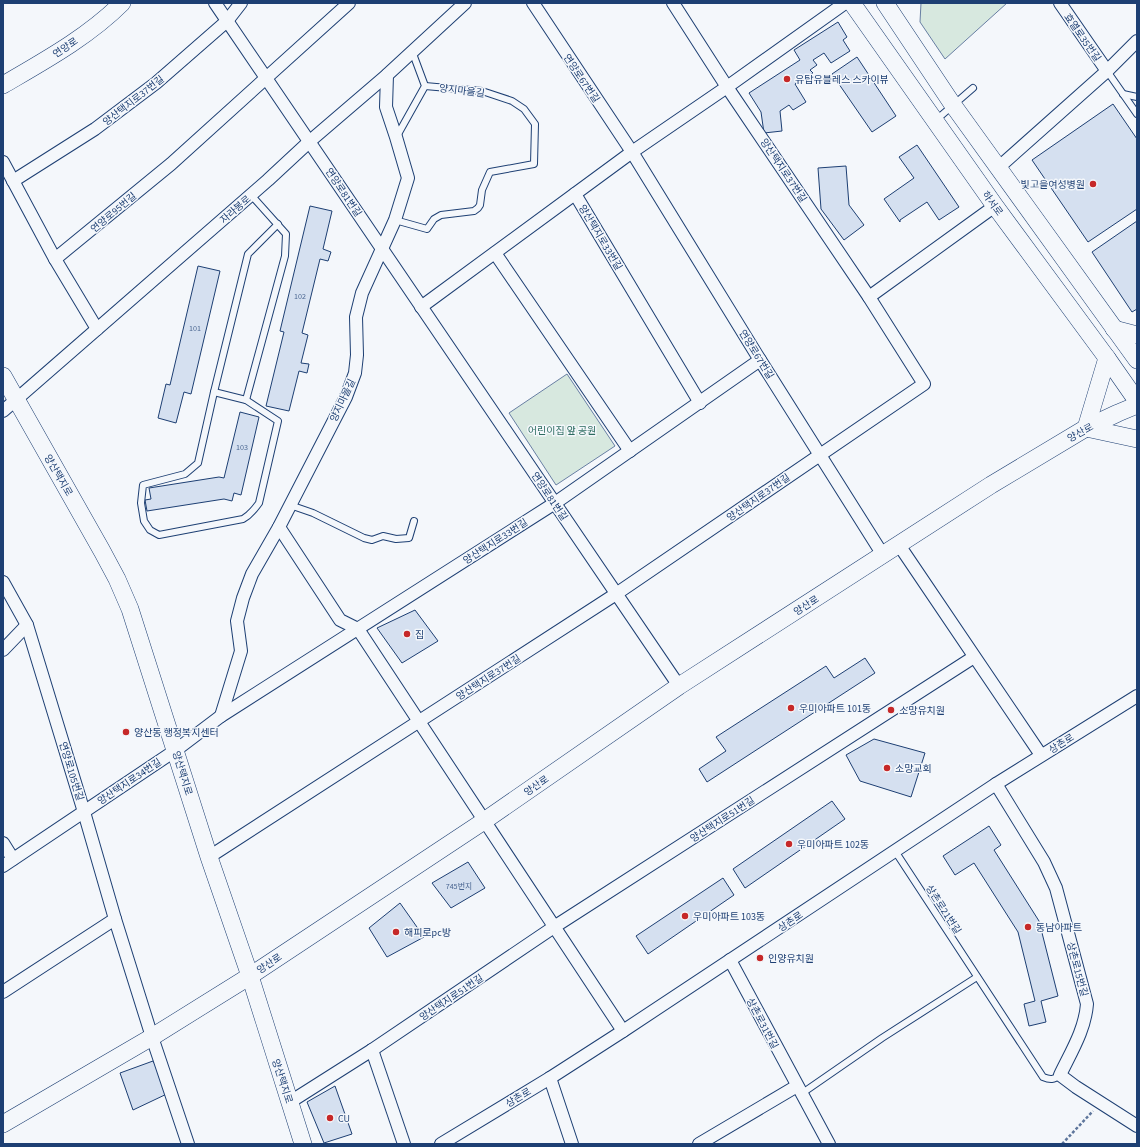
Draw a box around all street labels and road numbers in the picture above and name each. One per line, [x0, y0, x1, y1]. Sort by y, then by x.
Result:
street label: 효열로35번길 [1060, 11, 1104, 65]
street label: 연양로 [50, 34, 81, 61]
street label: 연양로67번길 [560, 51, 603, 106]
street label: 양산택지로37번길 [100, 72, 167, 129]
street label: 양지마을길 [438, 81, 486, 101]
street label: 양산택지로37번길 [757, 136, 810, 205]
street label: 연양로81번길 [322, 165, 365, 220]
street label: 하서로 [978, 188, 1006, 219]
street label: 연양로95번길 [88, 189, 140, 236]
street label: 자라봉로 [217, 192, 254, 227]
street label: 양산택지로33번길 [575, 202, 625, 273]
street label: 연양로67번길 [735, 327, 777, 382]
street label: 양지마을길 [327, 377, 359, 424]
street label: 양산로 [1065, 420, 1096, 446]
street label: 양산택지로 [41, 452, 76, 499]
street label: 연양로81번길 [528, 469, 571, 524]
street label: 양산택지로37번길 [724, 471, 793, 525]
street label: 양산택지로33번길 [461, 516, 531, 568]
street label: 양산로 [791, 592, 822, 619]
street label: 양산택지로37번길 [454, 652, 524, 704]
street label: 상촌로 [1046, 731, 1077, 757]
street label: 연양로105번길 [55, 740, 87, 802]
street label: 양산택지로 [169, 749, 195, 797]
street label: 양산택지로34번길 [95, 755, 164, 808]
street label: 양산로 [521, 772, 552, 799]
street label: 양산택지로51번길 [688, 794, 758, 846]
street label: 상촌로21번길 [922, 882, 964, 937]
street label: 상촌로 [775, 908, 806, 935]
street label: 상촌로15번길 [1063, 940, 1091, 998]
street label: 양산로 [254, 950, 285, 977]
street label: 양산택지로51번길 [417, 971, 486, 1024]
street label: 상촌로31번길 [743, 995, 781, 1051]
street label: 양산택지로 [268, 1057, 296, 1105]
street label: 상촌로 [503, 1085, 534, 1111]

